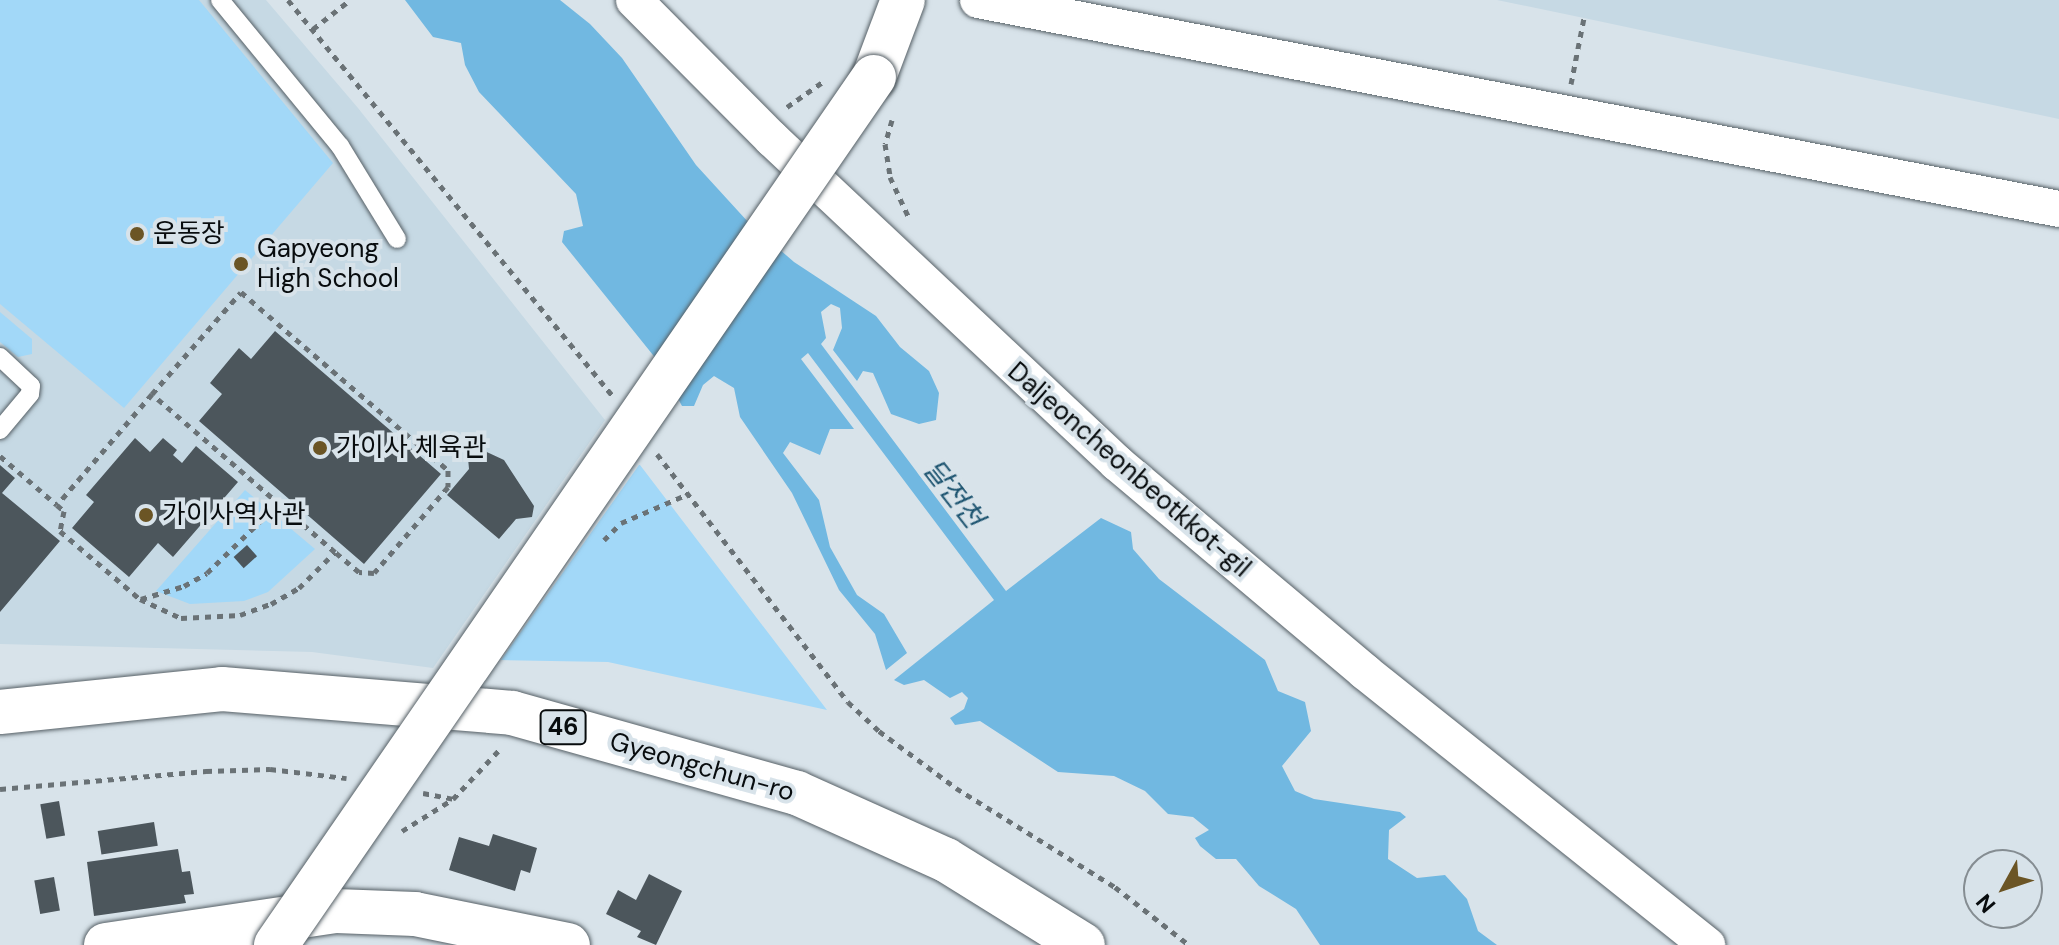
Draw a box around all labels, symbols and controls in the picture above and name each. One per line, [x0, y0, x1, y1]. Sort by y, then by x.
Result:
place label: 운동장 [153, 218, 225, 250]
marker: 운동장 [128, 225, 146, 243]
place label: Gapyeong High School [257, 233, 399, 294]
marker: Gapyeong High School [232, 255, 250, 273]
street label: Daljeoncheonbeotkkot-gil [1001, 356, 1257, 584]
place label: 가이사 체육관 [336, 432, 486, 464]
marker: 가이사 체육관 [311, 439, 329, 457]
water label: 달전천 [916, 453, 990, 535]
place label: 가이사역사관 [162, 499, 306, 531]
marker: 가이사역사관 [137, 506, 155, 524]
road number: 46 [539, 707, 587, 747]
street label: Gyeongchun-ro [606, 726, 798, 808]
north arrow [1963, 849, 2043, 929]
text: N [1970, 888, 2002, 919]

